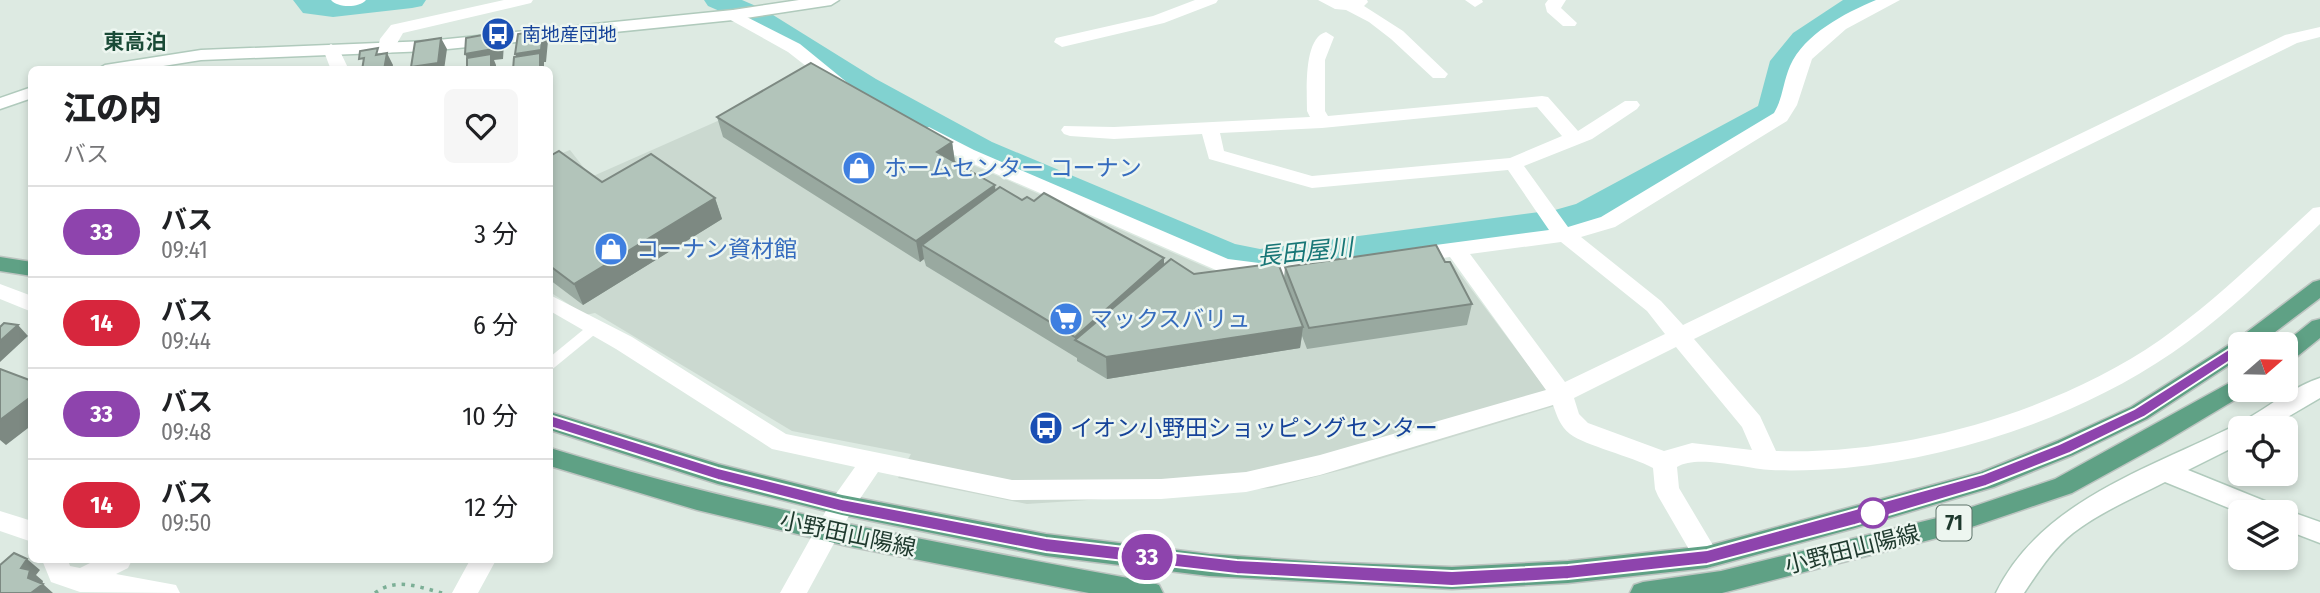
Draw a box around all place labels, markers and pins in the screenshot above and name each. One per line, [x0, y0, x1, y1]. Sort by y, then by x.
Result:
bus stop icon: 南地産団地 [479, 15, 517, 53]
place label: 南地産団地 [522, 23, 617, 46]
shop icon: ホームセンター コーナン [840, 149, 878, 187]
place label: ホームセンター コーナン [884, 154, 1142, 182]
shop icon: コーナン資材館 [592, 230, 630, 268]
place label: コーナン資材館 [636, 235, 797, 263]
supermarket icon: マックスバリュ [1047, 300, 1085, 338]
place label: マックスバリュ [1090, 305, 1250, 333]
bus stop icon: イオン小野田ショッピングセンター [1027, 409, 1065, 447]
place label: イオン小野田ショッピングセンター [1070, 414, 1438, 442]
unlabelled marker [1858, 498, 1888, 528]

